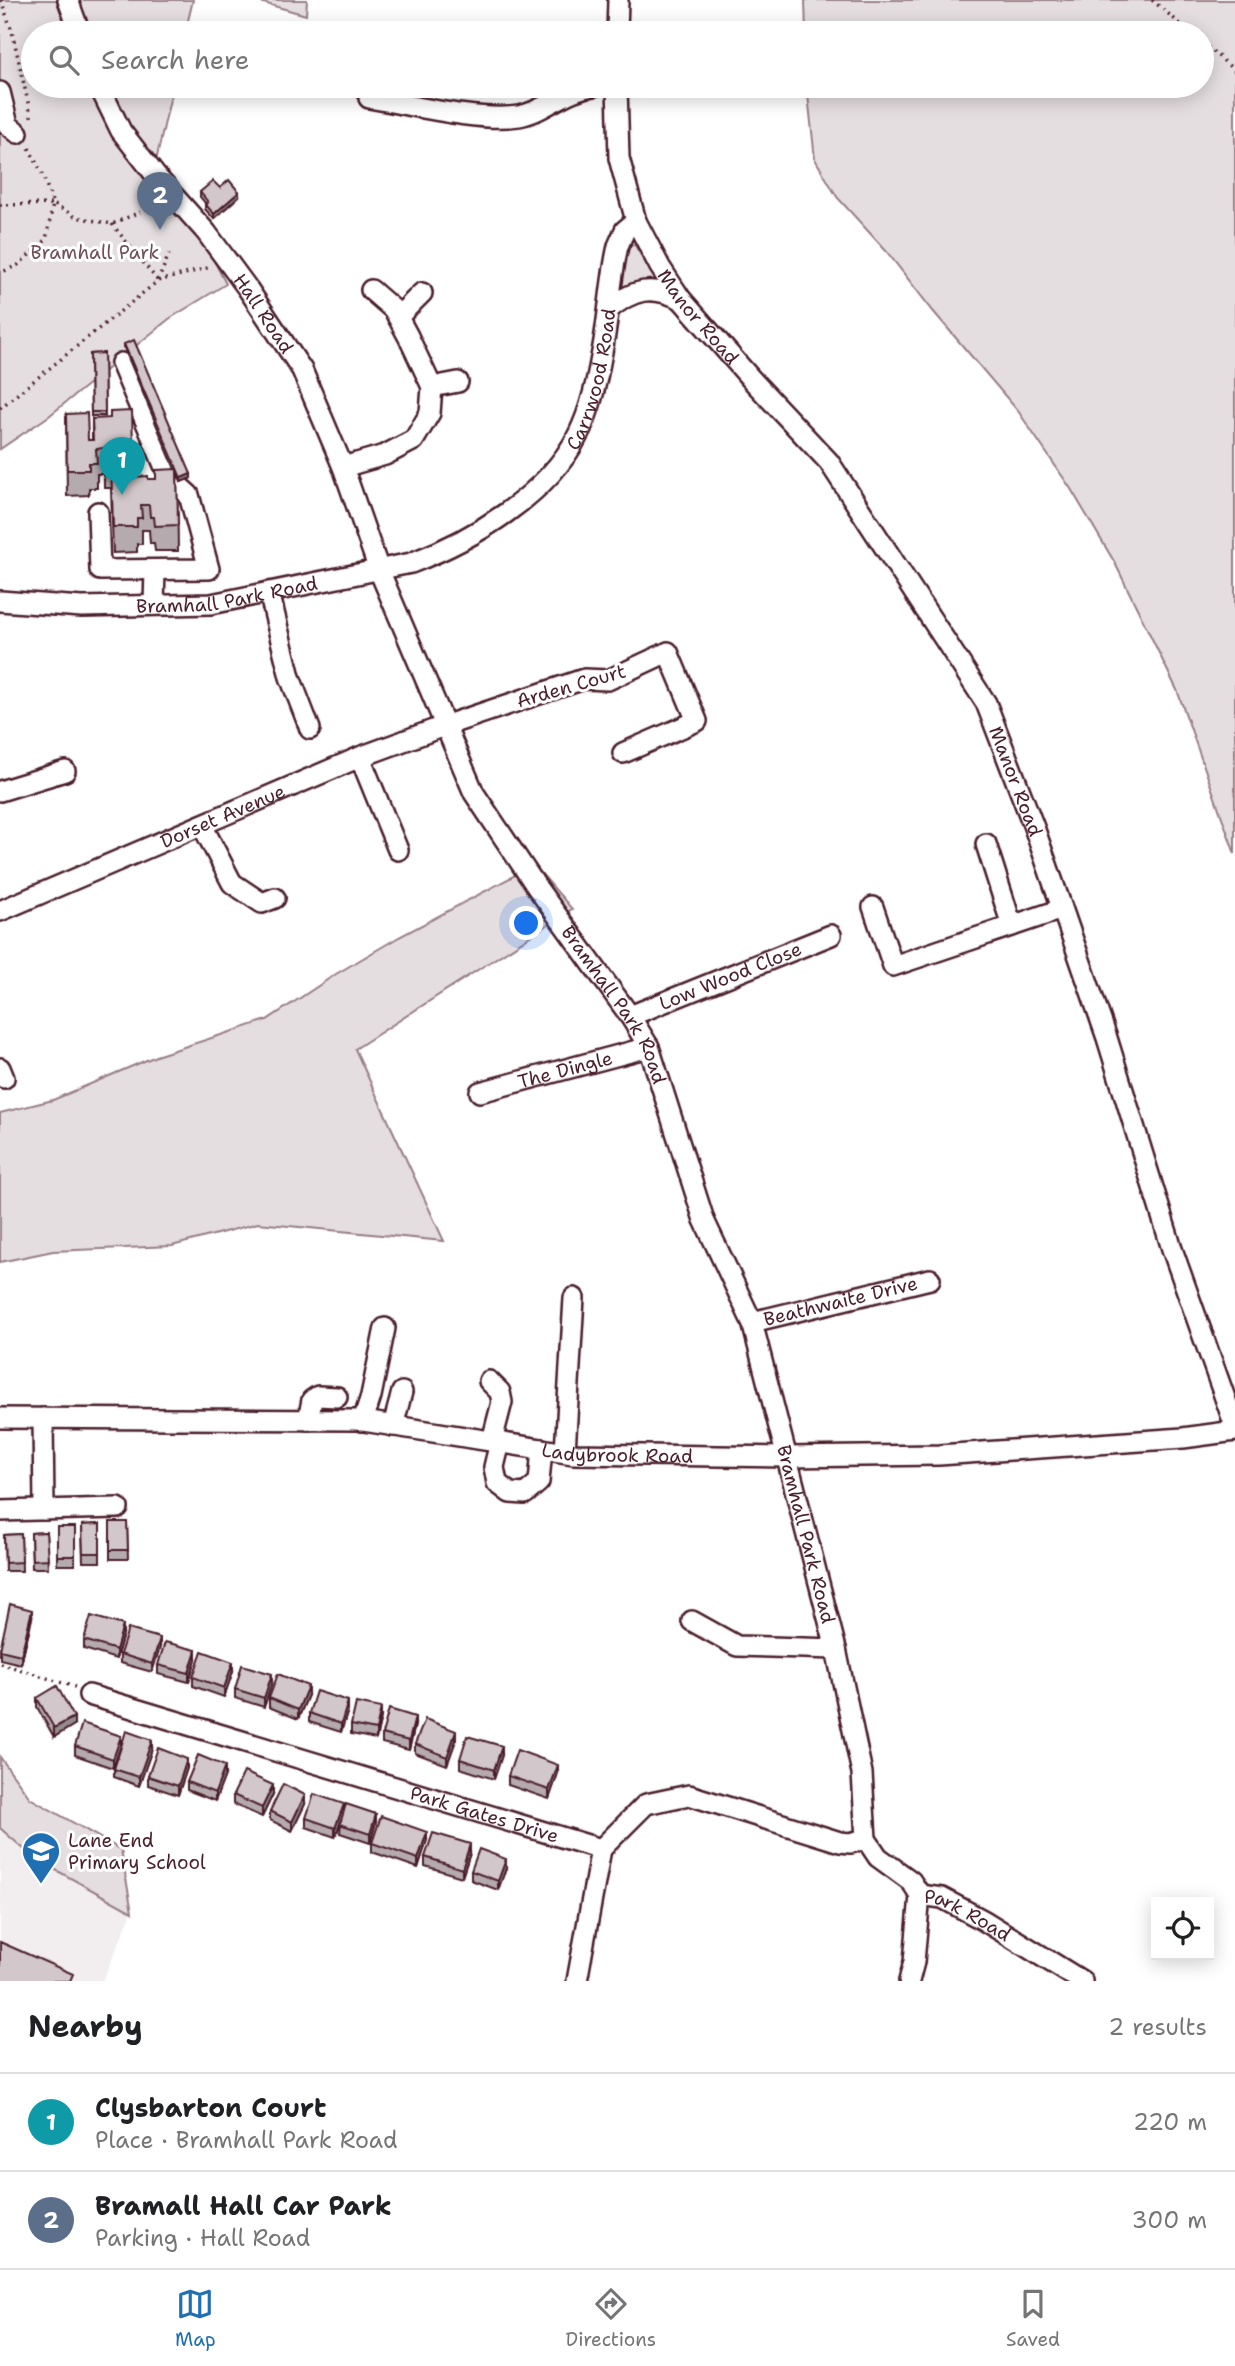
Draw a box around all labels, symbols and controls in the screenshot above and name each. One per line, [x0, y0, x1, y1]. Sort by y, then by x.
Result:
search box [21, 21, 1214, 98]
icon: search [45, 41, 83, 79]
text: Search here [101, 42, 250, 77]
pin: 2 [137, 172, 183, 230]
park label: Bramhall Park [30, 240, 160, 265]
street label: Manor Road [652, 264, 745, 369]
street label: Hall Road [228, 268, 300, 358]
street label: Carrwood Road [560, 307, 621, 454]
pin: 1 [99, 437, 145, 495]
street label: Bramhall Park Road [136, 570, 320, 618]
street label: Arden Court [513, 658, 629, 714]
street label: Manor Road [984, 722, 1049, 840]
street label: Dorset Avenue [156, 778, 289, 854]
your location [509, 906, 543, 940]
street label: Bramhall Park Road [556, 920, 672, 1087]
street label: Low Wood Close [655, 936, 805, 1016]
street label: The Dingle [515, 1045, 615, 1094]
street label: Beathwaite Drive [761, 1270, 920, 1331]
street label: Ladybrook Road [540, 1437, 693, 1468]
street label: Bramhall Park Road [772, 1442, 841, 1626]
street label: Park Gates Drive [407, 1780, 562, 1848]
place label: Lane End Primary School [68, 1828, 206, 1875]
school or university icon: Lane End Primary School [20, 1830, 62, 1885]
street label: Park Road [923, 1883, 1016, 1947]
map controls [1151, 1897, 1214, 1960]
button: locate [1151, 1897, 1214, 1960]
text: Nearby [28, 2006, 143, 2047]
text: 2 results [1108, 2012, 1207, 2042]
text: Clysbarton Court [95, 2090, 326, 2125]
text: 1 [46, 2107, 56, 2137]
text: 220 m [1133, 2107, 1207, 2137]
text: Place · Bramhall Park Road [95, 2125, 398, 2155]
text: Bramall Hall Car Park [95, 2188, 392, 2223]
text: 2 [43, 2205, 59, 2235]
text: 300 m [1132, 2205, 1207, 2235]
text: Parking · Hall Road [95, 2223, 310, 2253]
tab: Map [175, 2285, 216, 2352]
tab: Directions [566, 2285, 656, 2352]
tab: Saved [1006, 2285, 1060, 2352]

